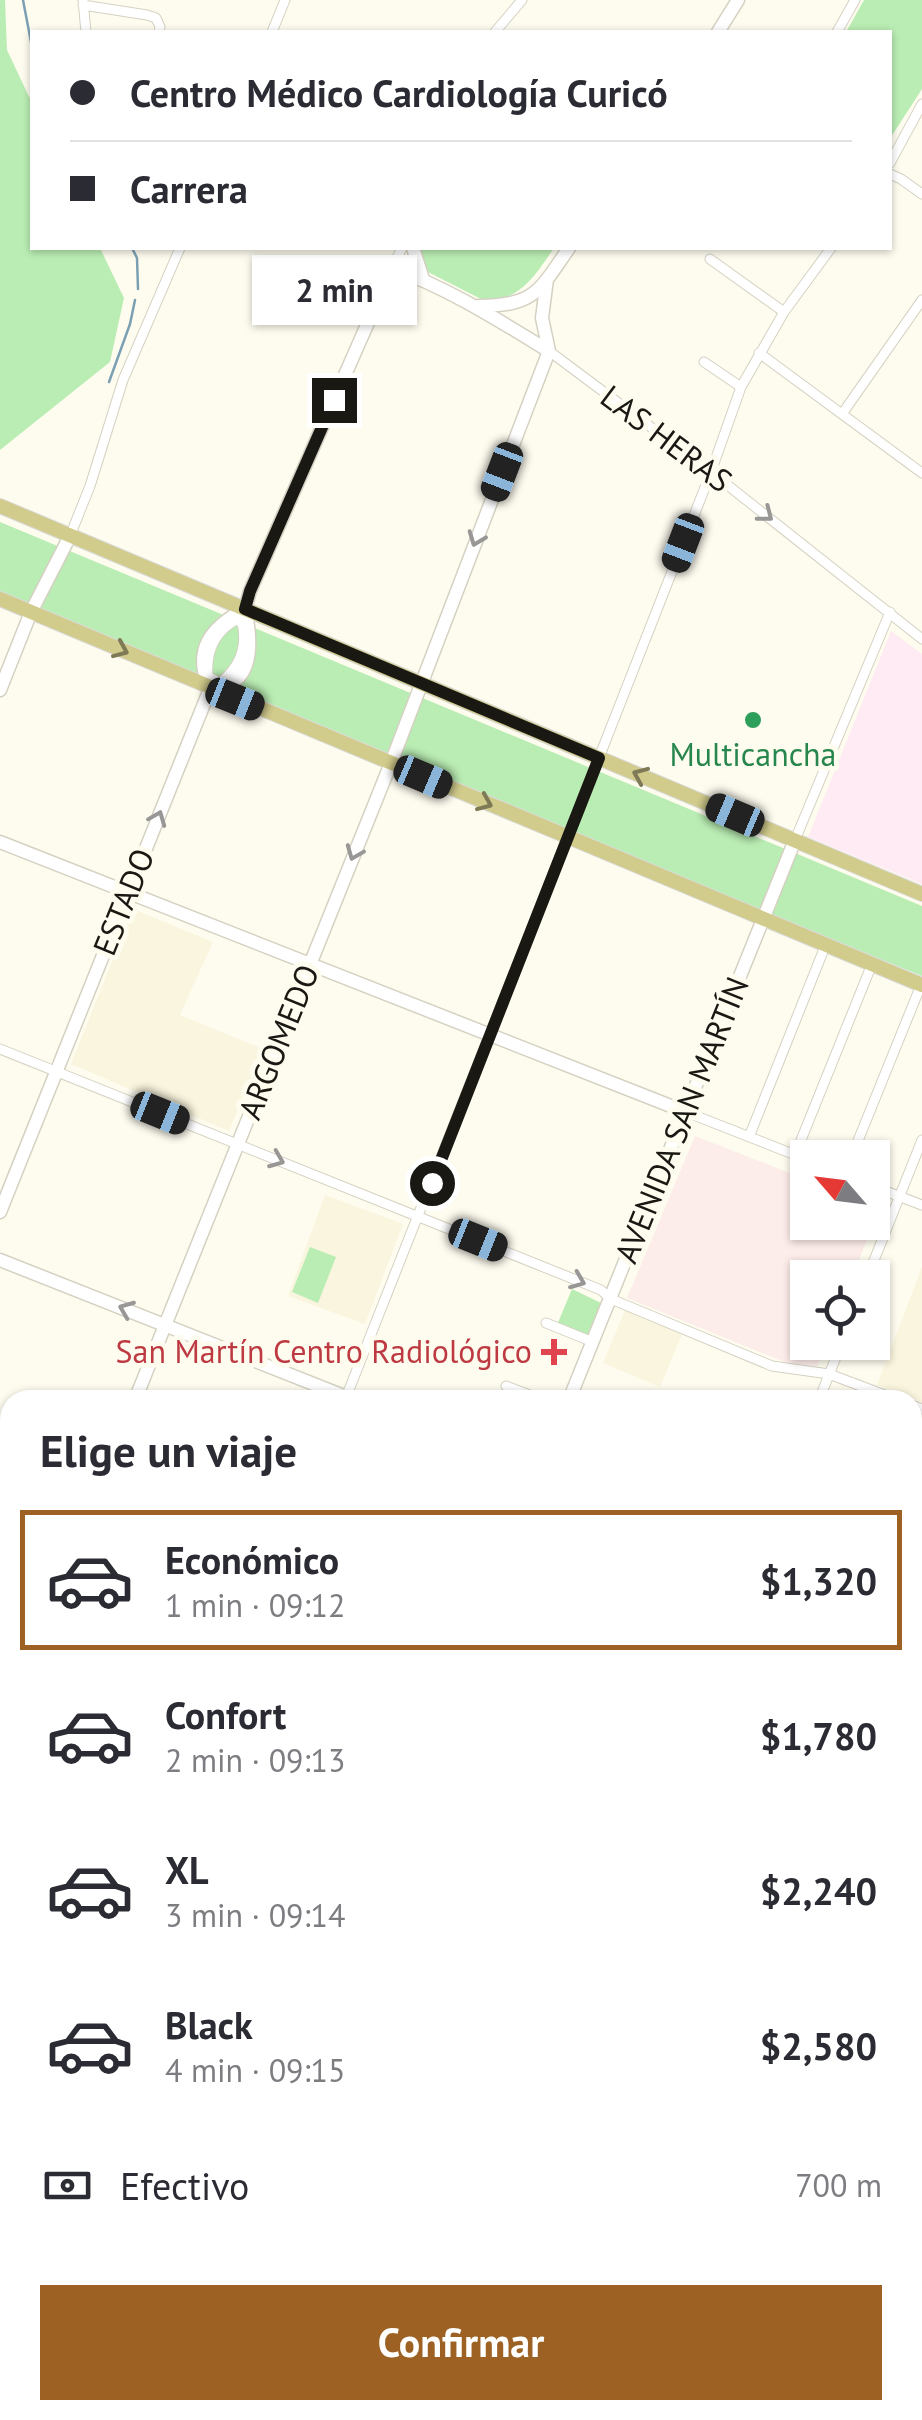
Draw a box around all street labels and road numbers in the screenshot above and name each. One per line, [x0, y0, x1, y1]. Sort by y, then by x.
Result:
street label: LAS HERAS [593, 375, 741, 501]
street label: ESTADO [83, 842, 163, 961]
street label: ARGOMEDO [228, 958, 328, 1125]
street label: AVENIDA SAN MARTÍN [604, 970, 758, 1269]

